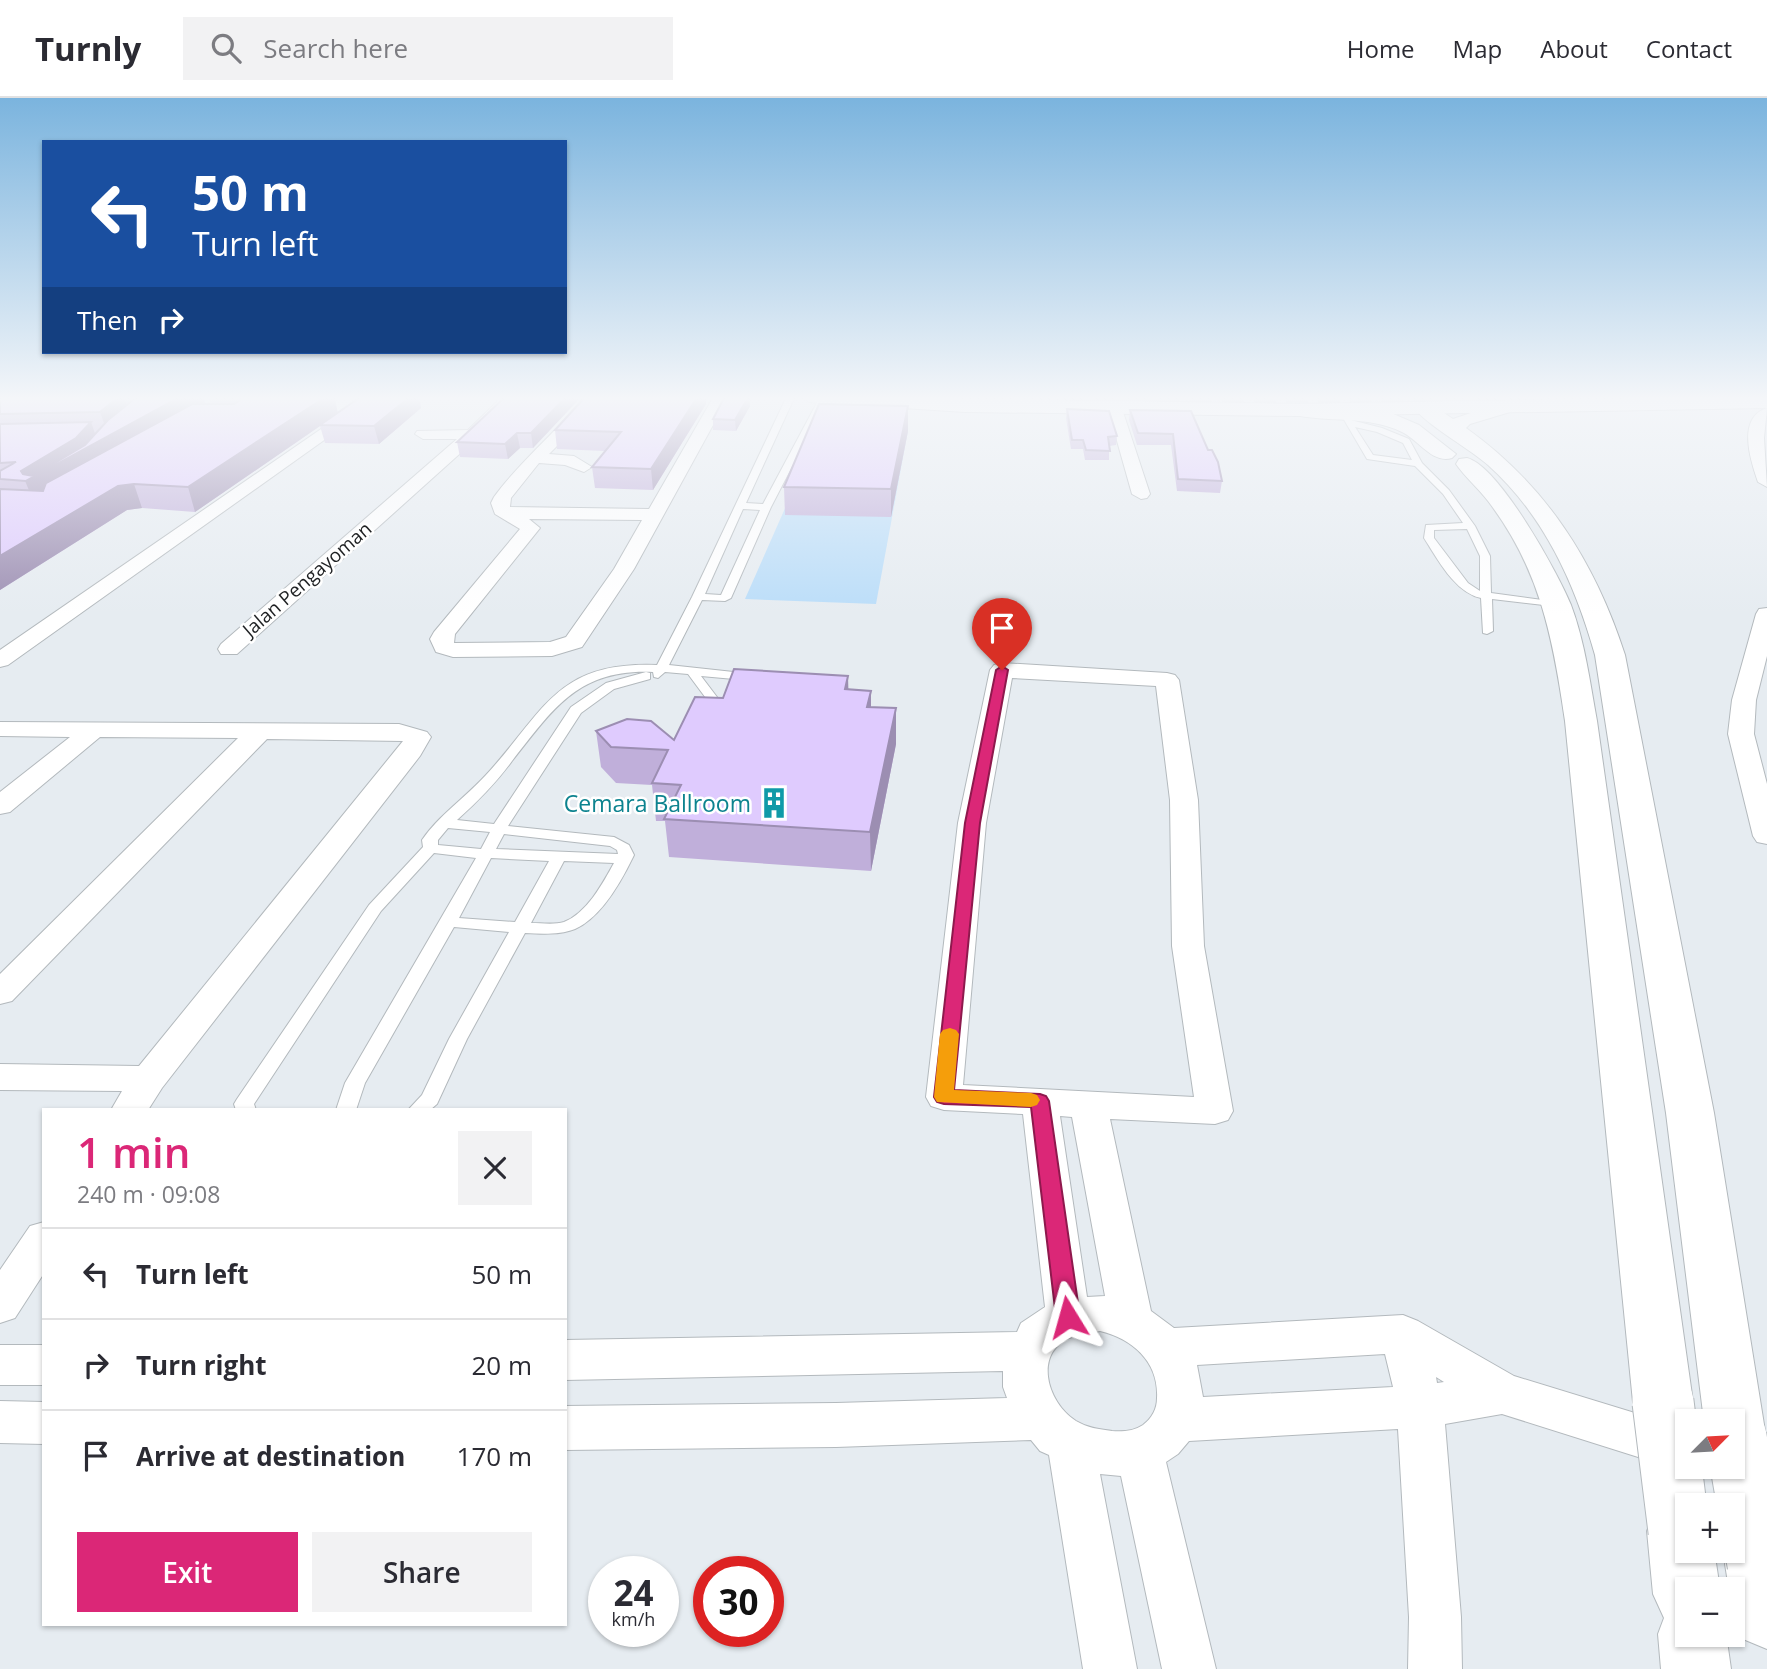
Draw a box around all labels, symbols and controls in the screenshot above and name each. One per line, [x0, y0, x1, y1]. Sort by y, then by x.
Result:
search box [183, 17, 673, 80]
text: Turnly [35, 26, 141, 71]
icon: search [207, 29, 245, 67]
text: Search here [263, 30, 408, 66]
text: Home [1347, 32, 1415, 65]
text: Map [1453, 32, 1502, 65]
text: About [1540, 32, 1608, 65]
text: Contact [1646, 32, 1732, 65]
text: 50 m [192, 159, 309, 225]
icon: left [77, 168, 168, 259]
text: Turn left [192, 222, 318, 265]
icon: right [152, 301, 190, 339]
text: Then [77, 302, 138, 338]
street label: Jalan Pengayoman [235, 516, 377, 644]
pin [972, 598, 1032, 670]
icon: arrive [983, 609, 1021, 647]
building icon: Cemara Ballroom [757, 786, 791, 820]
place label: Cemara Ballroom [564, 787, 751, 819]
text: 1 min [77, 1123, 190, 1180]
button: close [458, 1131, 532, 1205]
text: 240 m · 09:08 [77, 1178, 220, 1210]
icon: left [77, 1255, 115, 1293]
text: Turn left [136, 1256, 248, 1292]
text: 50 m [471, 1256, 532, 1292]
position arrow [1031, 1280, 1105, 1354]
icon: right [77, 1346, 115, 1384]
text: Turn right [136, 1347, 267, 1383]
text: 20 m [471, 1347, 532, 1383]
north arrow [1675, 1409, 1745, 1479]
map controls [1675, 1409, 1745, 1647]
icon: arrive [77, 1437, 115, 1475]
text: Arrive at destination [136, 1438, 405, 1474]
text: 170 m [457, 1438, 532, 1474]
button: + [1675, 1493, 1745, 1563]
button: Exit [77, 1532, 298, 1612]
button: Share [312, 1532, 532, 1612]
speed limit sign: 30 [693, 1556, 784, 1647]
text: 24 [613, 1569, 654, 1616]
button: − [1675, 1577, 1745, 1647]
text: km/h [612, 1607, 655, 1631]

